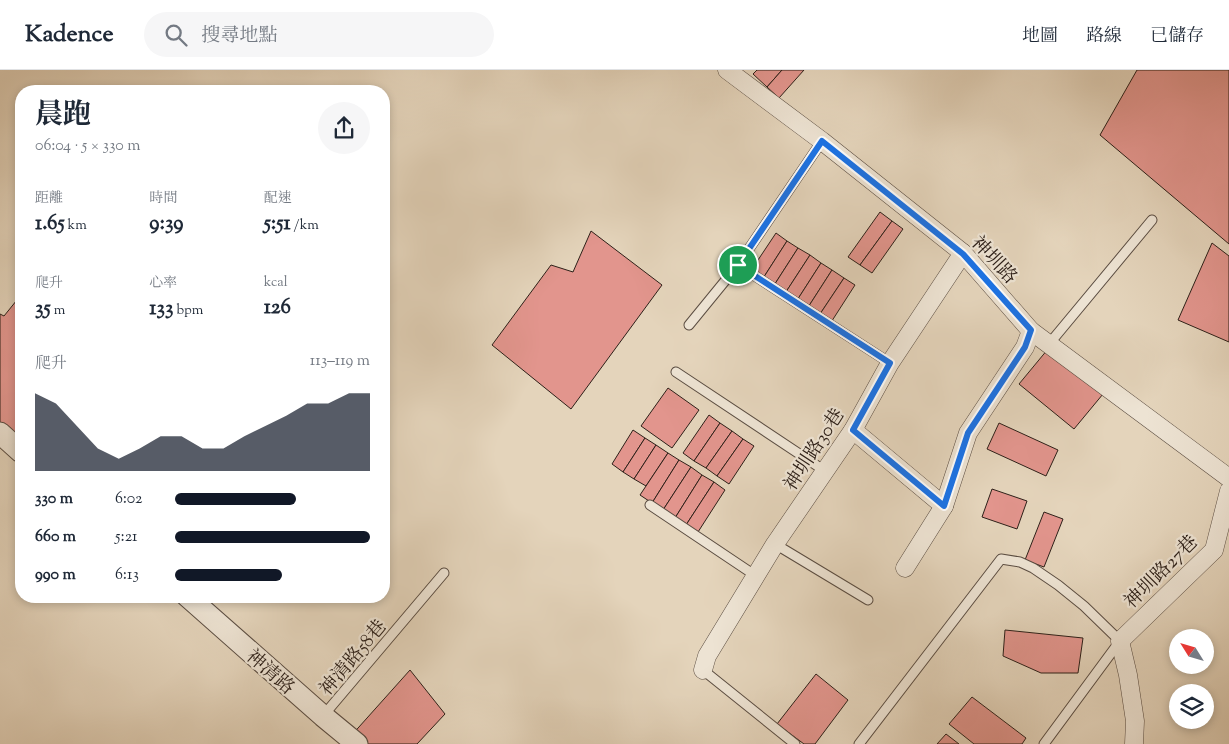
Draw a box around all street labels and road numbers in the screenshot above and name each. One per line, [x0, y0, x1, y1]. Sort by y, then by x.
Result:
street label: 神圳路 [964, 231, 1022, 291]
street label: 神圳路30巷 [778, 404, 852, 497]
street label: 神圳路27巷 [1119, 530, 1205, 616]
street label: 神清路58巷 [314, 615, 394, 703]
street label: 神清路 [239, 644, 300, 702]

